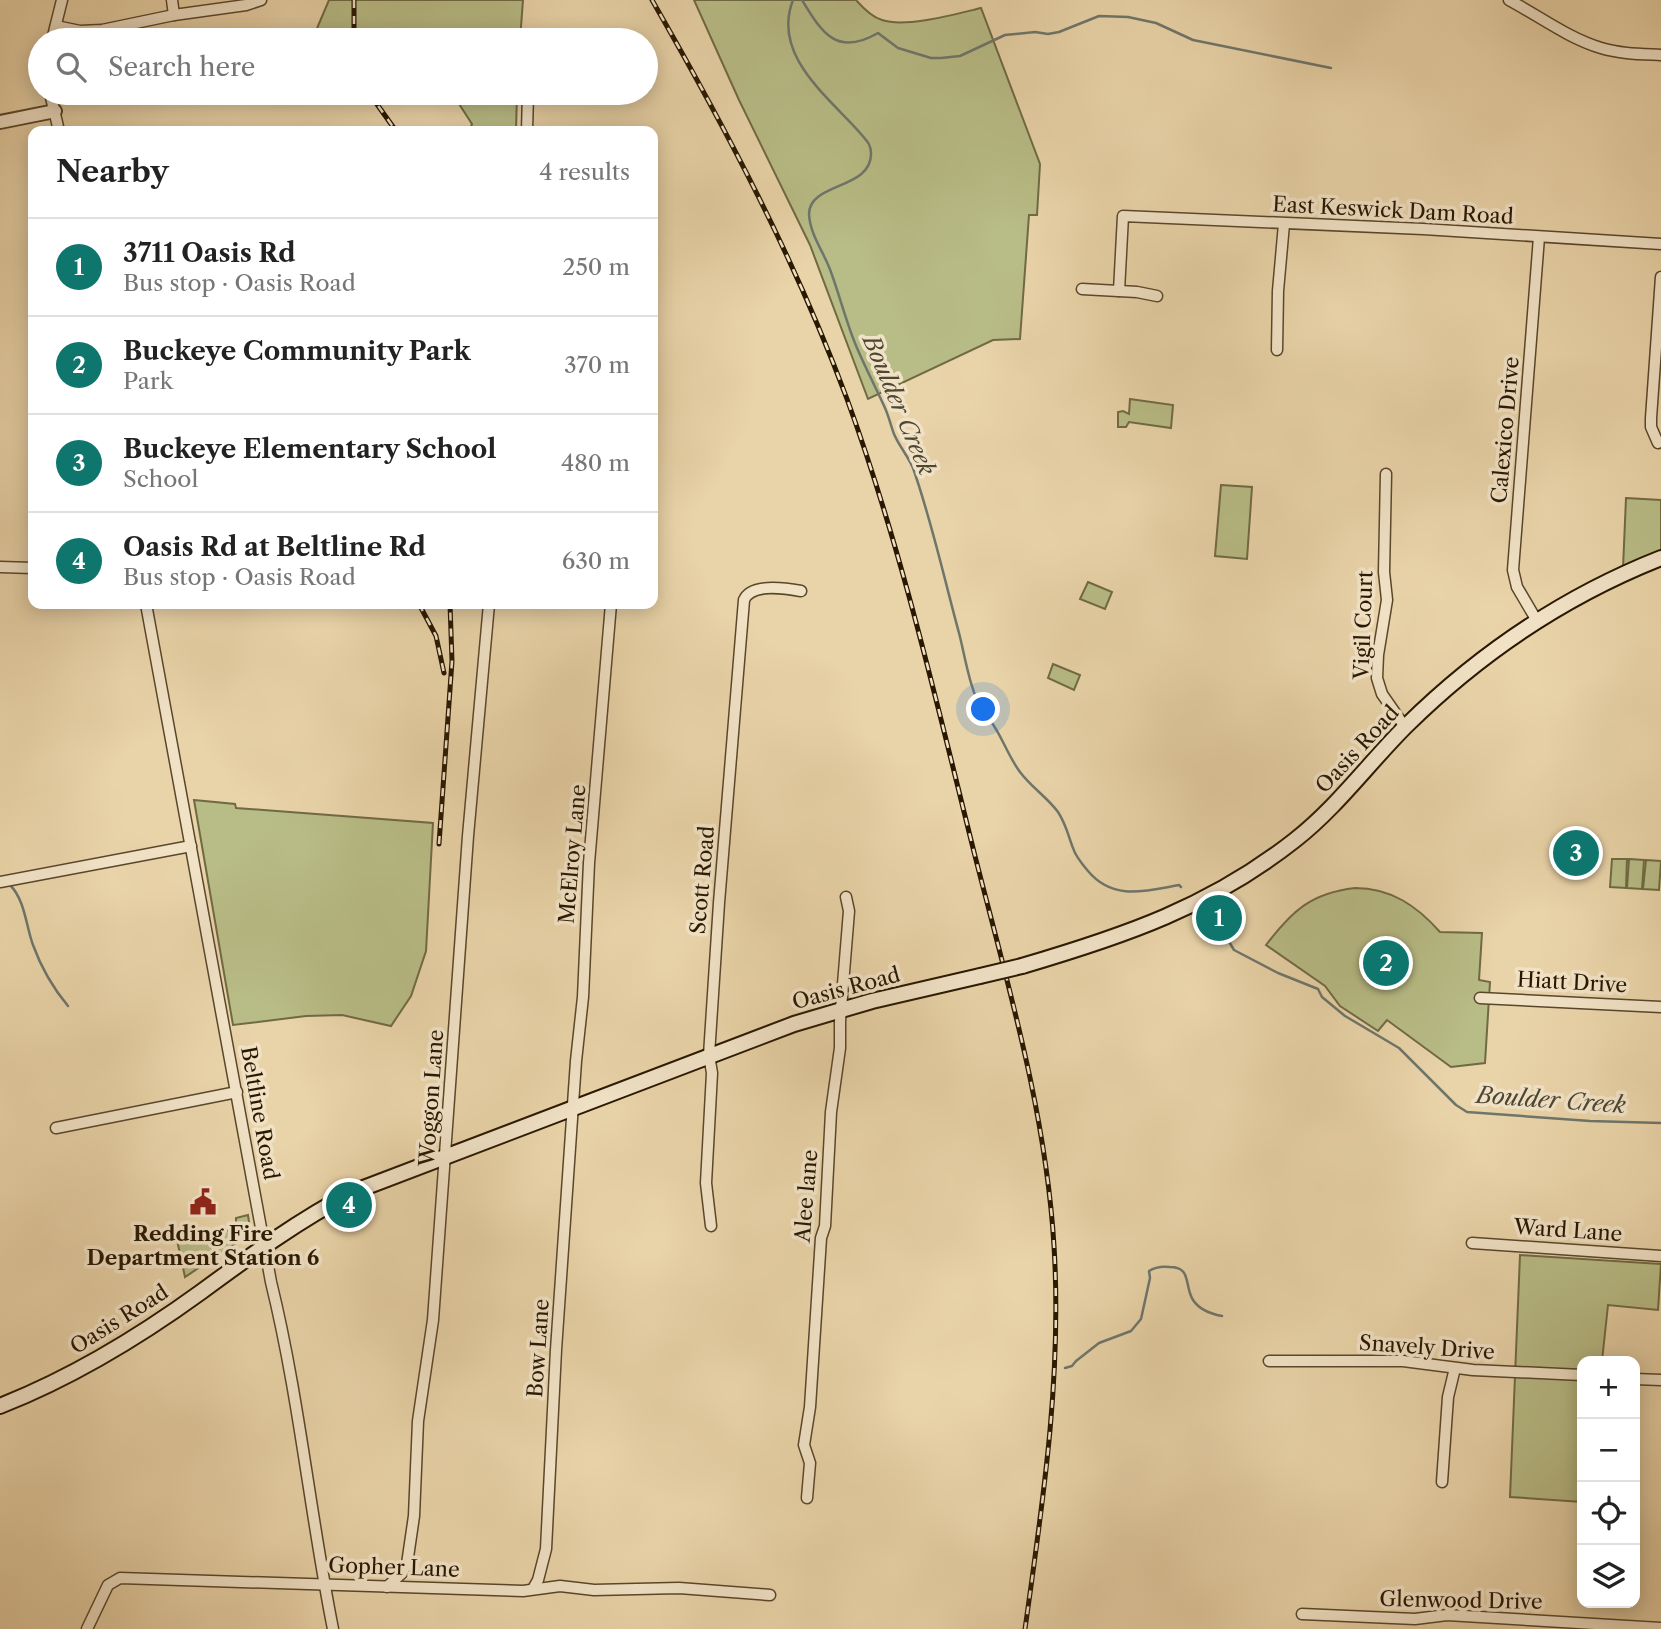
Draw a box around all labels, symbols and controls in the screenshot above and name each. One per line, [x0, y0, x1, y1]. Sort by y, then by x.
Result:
search box [28, 28, 658, 105]
icon: search [52, 48, 90, 86]
text: Search here [108, 51, 255, 83]
text: Nearby [56, 153, 169, 190]
text: 4 results [539, 158, 630, 186]
street label: East Keswick Dam Road [1272, 191, 1514, 229]
text: 3711 Oasis Rd [123, 237, 296, 269]
text: 1 [74, 253, 84, 281]
text: 250 m [562, 253, 630, 281]
text: Bus stop · Oasis Road [123, 269, 356, 297]
water label: Boulder Creek [856, 329, 941, 479]
text: Buckeye Community Park [123, 335, 471, 367]
text: 2 [72, 351, 86, 379]
text: 370 m [564, 351, 630, 379]
street label: Calexico Drive [1486, 356, 1524, 504]
text: Park [123, 367, 173, 395]
text: Buckeye Elementary School [123, 433, 496, 465]
text: 3 [73, 449, 86, 477]
text: 480 m [561, 449, 630, 477]
text: School [123, 465, 198, 493]
text: Oasis Rd at Beltline Rd [123, 531, 426, 563]
text: 4 [72, 547, 86, 575]
text: 630 m [562, 547, 630, 575]
text: Bus stop · Oasis Road [123, 563, 356, 591]
street label: Vigil Court [1349, 569, 1377, 681]
your location [966, 692, 1000, 726]
street label: Oasis Road [1310, 700, 1404, 798]
street label: McElroy Lane [553, 783, 591, 925]
street label: Scott Road [685, 824, 719, 935]
pin: 3 [1553, 827, 1599, 879]
pin: 1 [1196, 892, 1242, 944]
pin: 2 [1363, 937, 1409, 989]
street label: Oasis Road [789, 962, 903, 1014]
street label: Hiatt Drive [1516, 967, 1628, 997]
street label: Woggon Lane [414, 1029, 448, 1168]
street label: Beltline Road [236, 1044, 284, 1182]
water label: Boulder Creek [1473, 1081, 1627, 1119]
street label: Alee lane [789, 1149, 823, 1244]
pin: 4 [326, 1179, 372, 1231]
public building icon: Redding Fire Department Station 6 [188, 1187, 218, 1217]
street label: Ward Lane [1512, 1214, 1623, 1246]
place label: Redding Fire Department Station 6 [87, 1221, 319, 1270]
street label: Oasis Road [65, 1279, 173, 1359]
street label: Bow Lane [522, 1298, 554, 1398]
street label: Snavely Drive [1358, 1330, 1496, 1364]
map controls [1577, 1356, 1640, 1608]
button: + [1577, 1356, 1640, 1419]
button: − [1577, 1419, 1640, 1482]
button: locate [1577, 1482, 1640, 1545]
button: layers [1577, 1545, 1640, 1608]
street label: Gopher Lane [328, 1552, 460, 1582]
street label: Glenwood Drive [1379, 1586, 1543, 1614]

